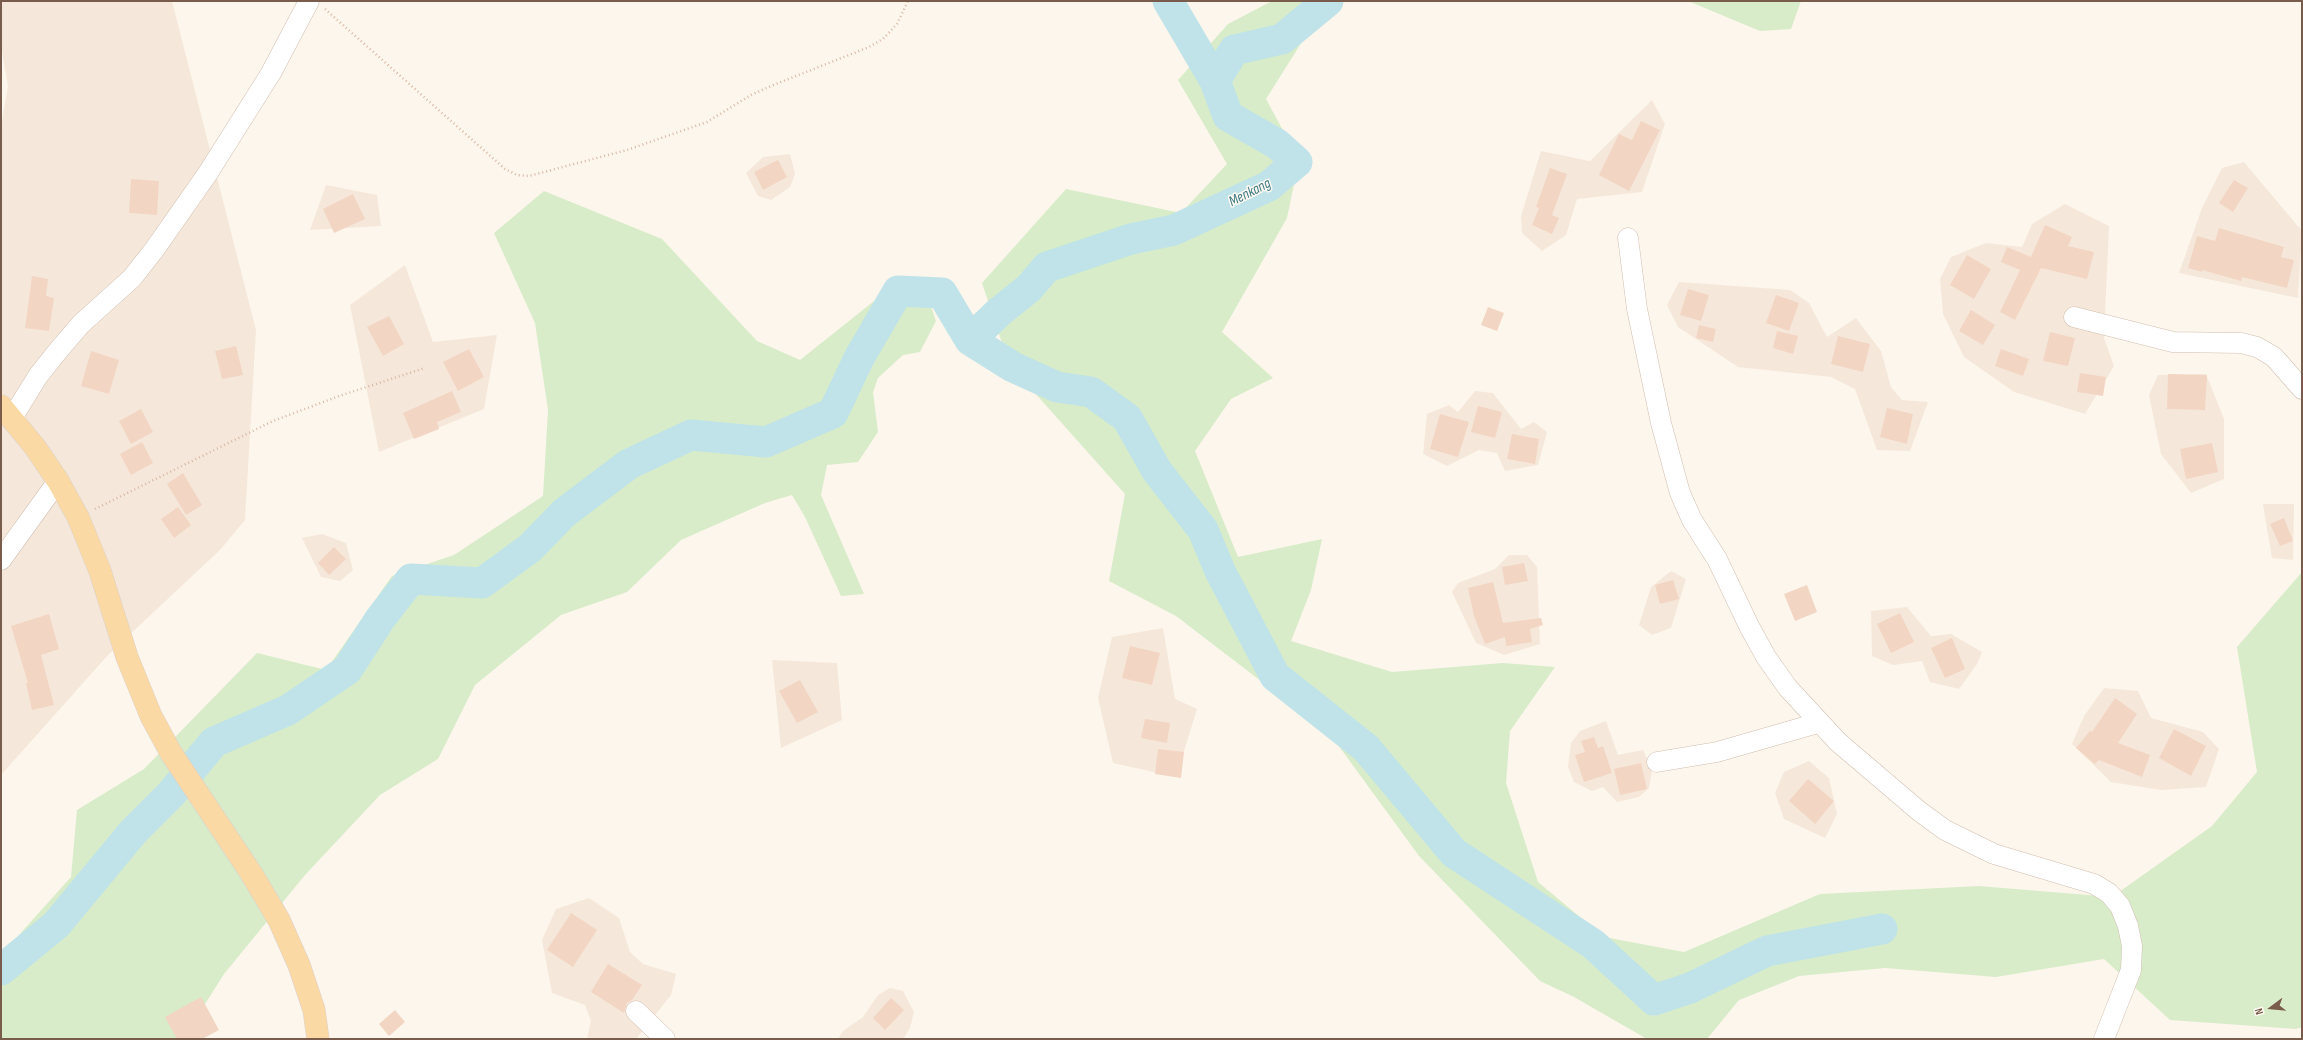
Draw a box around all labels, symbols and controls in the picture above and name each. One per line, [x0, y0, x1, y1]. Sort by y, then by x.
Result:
water label: Menkang [1226, 175, 1274, 211]
north arrow [2251, 988, 2291, 1028]
text: N [2252, 1007, 2266, 1016]

